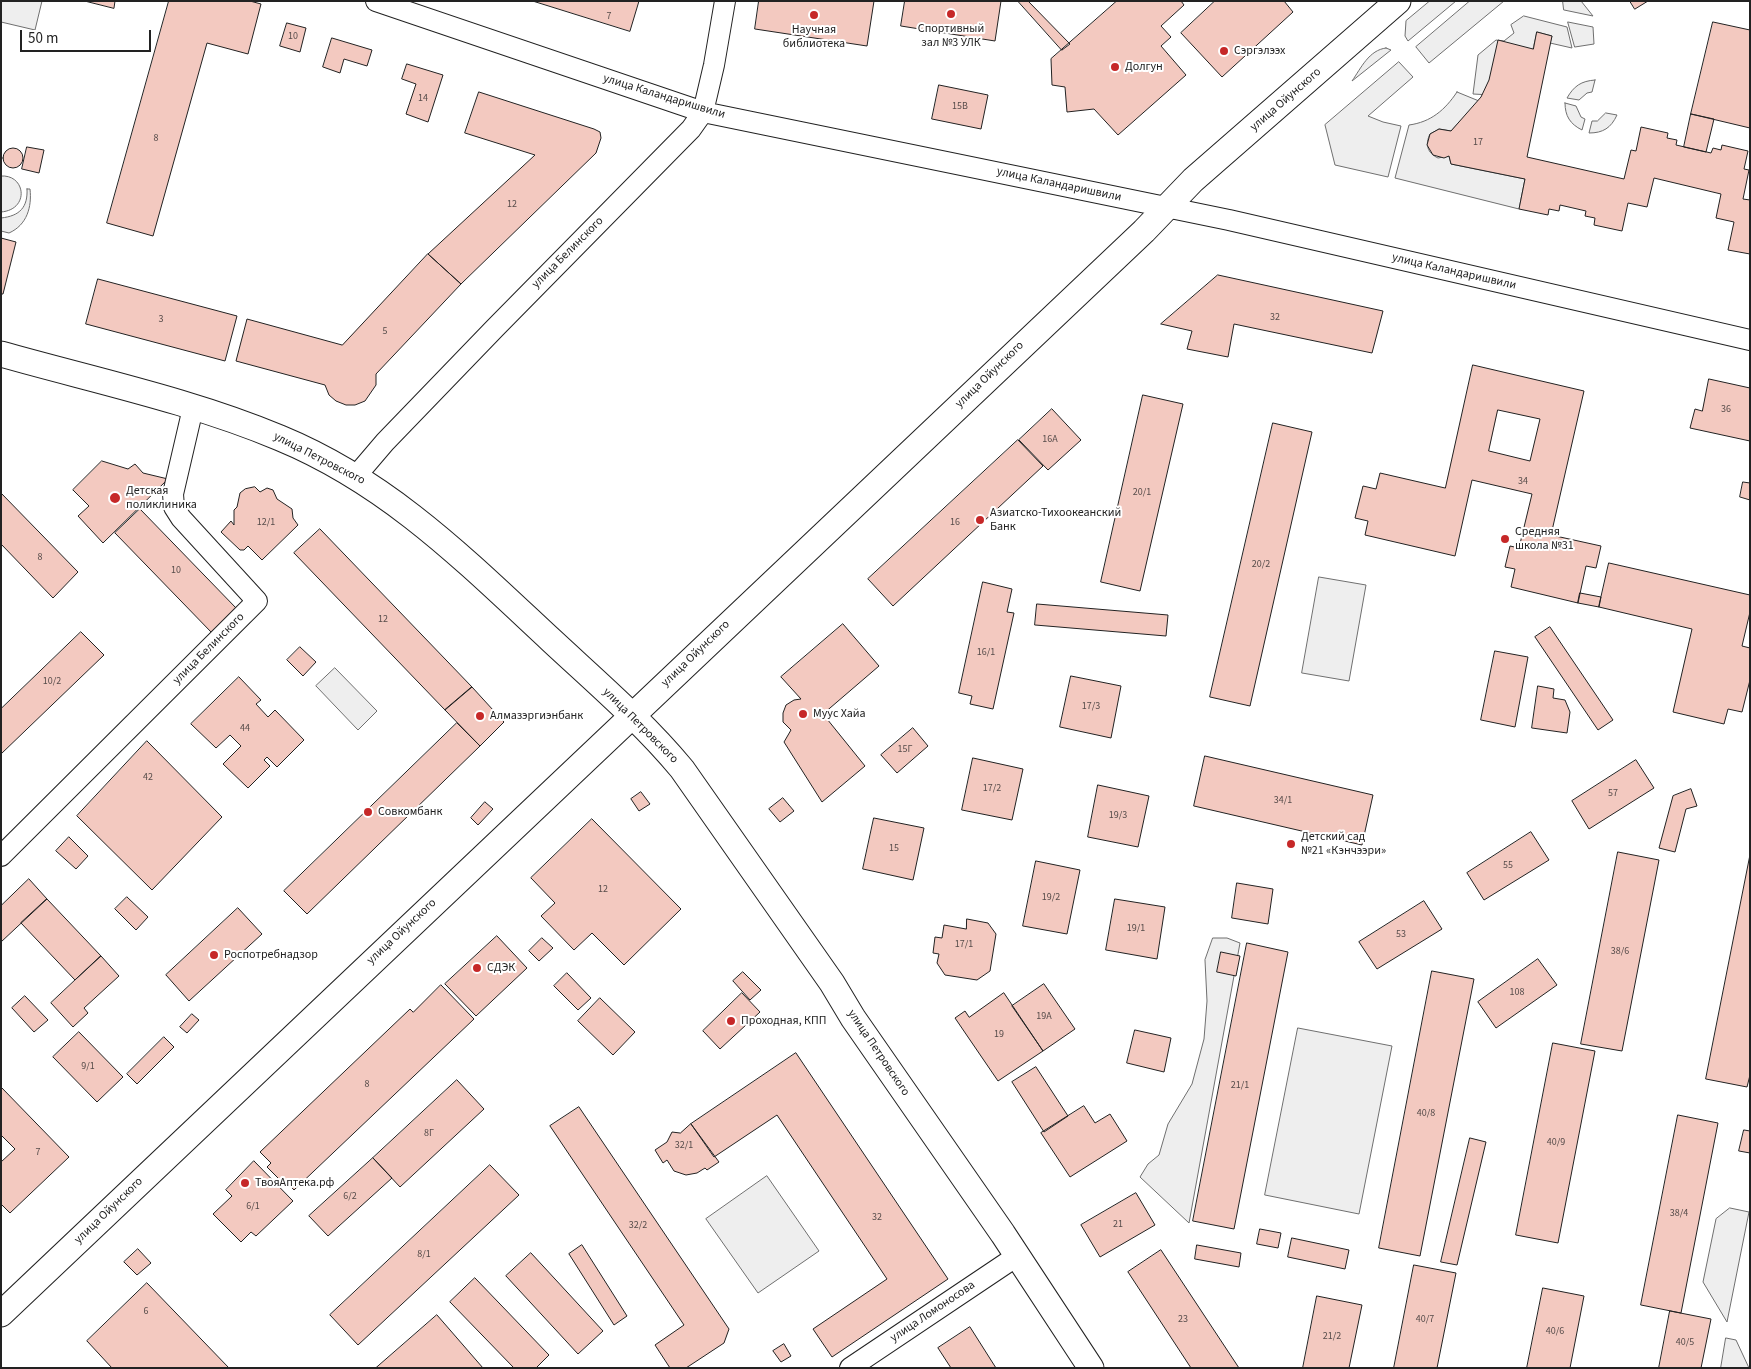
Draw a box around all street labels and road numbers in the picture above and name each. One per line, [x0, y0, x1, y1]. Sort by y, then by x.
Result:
street label: улица Ойунского [1247, 65, 1325, 135]
street label: улица Каландаришвили [601, 72, 727, 122]
street label: улица Каландаришвили [995, 165, 1123, 205]
street label: улица Белинского [529, 214, 607, 292]
street label: улица Каландаришвили [1391, 251, 1517, 293]
street label: улица Ойунского [953, 339, 1027, 411]
street label: улица Петровского [271, 430, 367, 488]
street label: улица Белинского [170, 610, 248, 688]
street label: улица Ойунского [659, 618, 733, 690]
street label: улица Петровского [599, 685, 681, 767]
street label: улица Ойунского [364, 896, 440, 968]
street label: улица Петровского [844, 1007, 912, 1099]
street label: улица Ойунского [72, 1175, 146, 1247]
street label: улица Ломоносова [888, 1278, 978, 1346]

